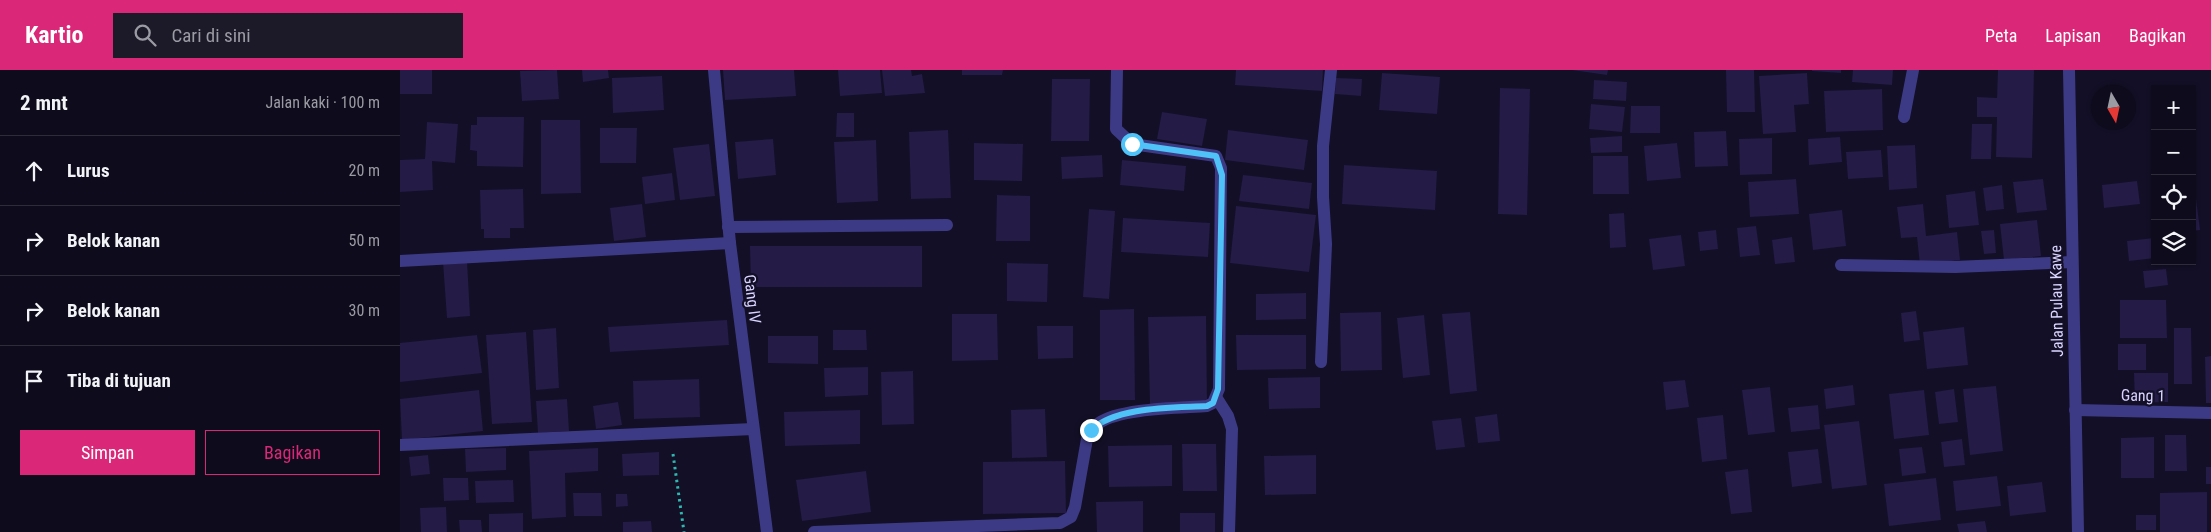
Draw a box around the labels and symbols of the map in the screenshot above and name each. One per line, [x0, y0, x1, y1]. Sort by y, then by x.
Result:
north arrow [2091, 85, 2136, 130]
route start [1121, 133, 1144, 156]
street label: Jalan Pulau Kawe [2046, 245, 2067, 357]
street label: Gang IV [740, 273, 765, 325]
street label: Gang 1 [2121, 386, 2165, 405]
route end [1080, 419, 1103, 442]

